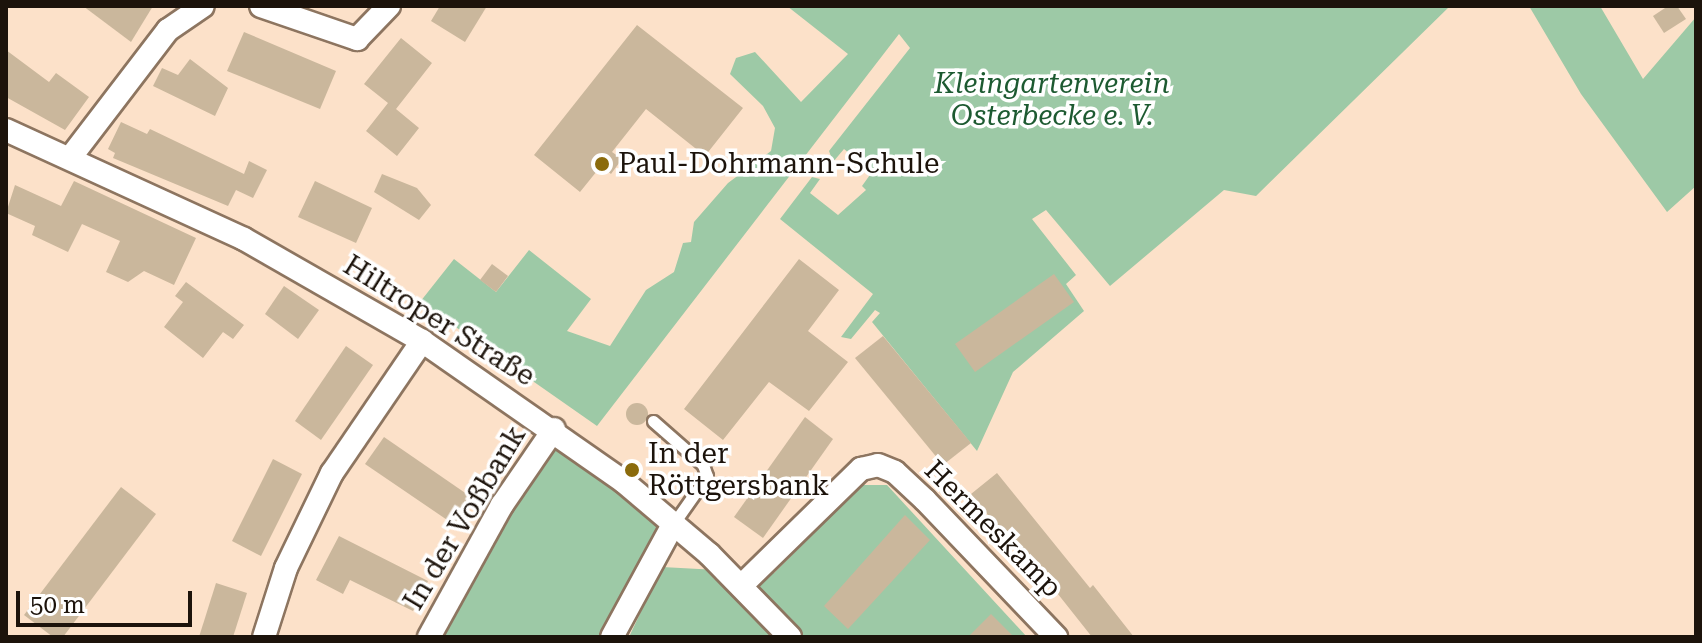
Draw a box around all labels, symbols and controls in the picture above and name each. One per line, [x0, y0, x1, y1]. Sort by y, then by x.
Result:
park label: Kleingartenverein Osterbecke e. V. [934, 67, 1170, 133]
place label: Paul-Dohrmann-Schule [618, 147, 939, 181]
marker: Paul-Dohrmann-Schule [593, 155, 611, 173]
street label: Hiltroper Straße [337, 249, 541, 393]
street label: In der Voßbank [397, 420, 533, 616]
place label: In der Röttgersbank [648, 437, 829, 503]
street label: Hermeskamp [918, 454, 1068, 604]
marker: In der Röttgersbank [623, 461, 641, 479]
scale bar [20, 575, 196, 625]
text: 50 m [30, 591, 85, 619]

